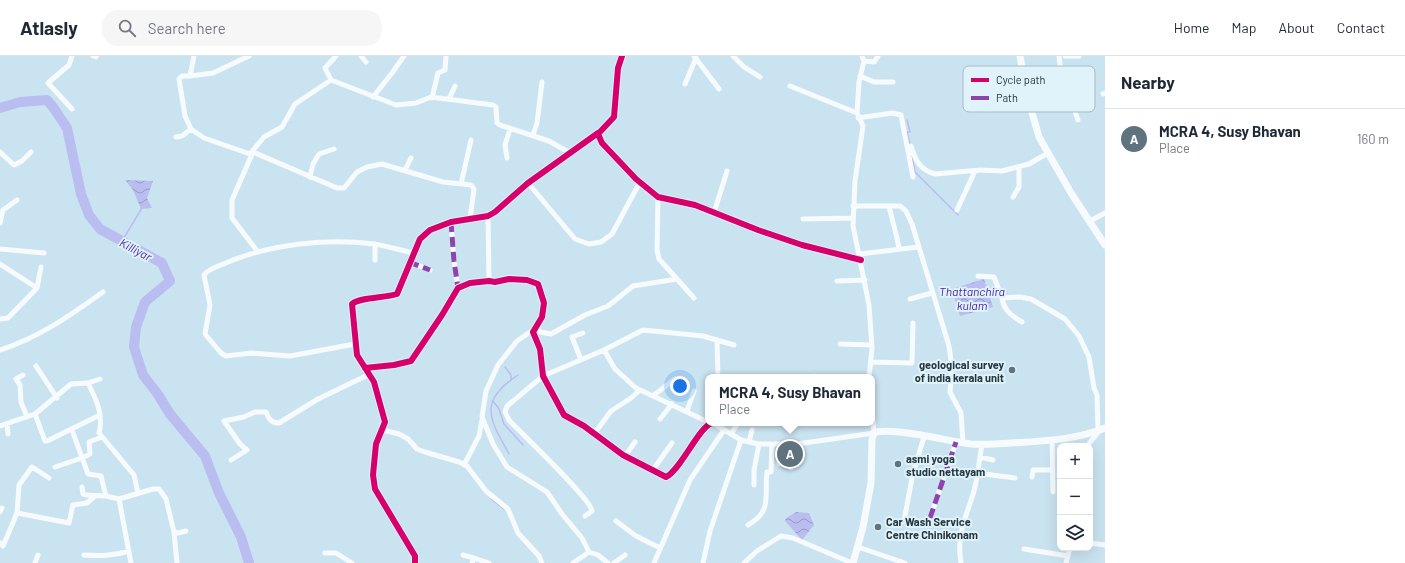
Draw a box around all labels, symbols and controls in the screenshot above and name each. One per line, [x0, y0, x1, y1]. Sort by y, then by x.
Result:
search box [102, 10, 382, 46]
text: Atlasly [20, 16, 78, 39]
icon: search [116, 17, 138, 39]
text: Search here [148, 19, 226, 37]
text: Home [1174, 19, 1210, 36]
text: Map [1232, 19, 1256, 36]
text: About [1278, 19, 1315, 36]
text: Contact [1337, 19, 1385, 36]
legend [963, 66, 1095, 112]
text: Nearby [1121, 72, 1175, 92]
text: Cycle path [996, 73, 1046, 86]
text: Path [996, 91, 1018, 104]
text: MCRA 4, Susy Bhavan [1159, 122, 1301, 140]
text: A [1130, 131, 1138, 147]
text: 160 m [1357, 131, 1389, 147]
text: Place [1159, 140, 1190, 156]
water label: Killiyar [118, 235, 155, 264]
water label: Thattanchira kulam [939, 284, 1005, 312]
place label: geological survey of india kerala unit [915, 358, 1004, 384]
marker: geological survey of india kerala unit [1007, 365, 1017, 375]
popup [705, 374, 875, 426]
your location [670, 376, 690, 396]
text: MCRA 4, Susy Bhavan [719, 383, 861, 401]
text: Place [719, 401, 750, 417]
pin: A [777, 439, 803, 469]
map controls [1057, 443, 1093, 551]
button: + [1057, 443, 1093, 479]
place label: asmi yoga studio nettayam [906, 452, 985, 478]
marker: asmi yoga studio nettayam [893, 459, 903, 469]
button: − [1057, 479, 1093, 515]
place label: Car Wash Service Centre Chinikonam [886, 515, 978, 541]
button: layers [1057, 515, 1093, 551]
marker: Car Wash Service Centre Chinikonam [873, 522, 883, 532]

